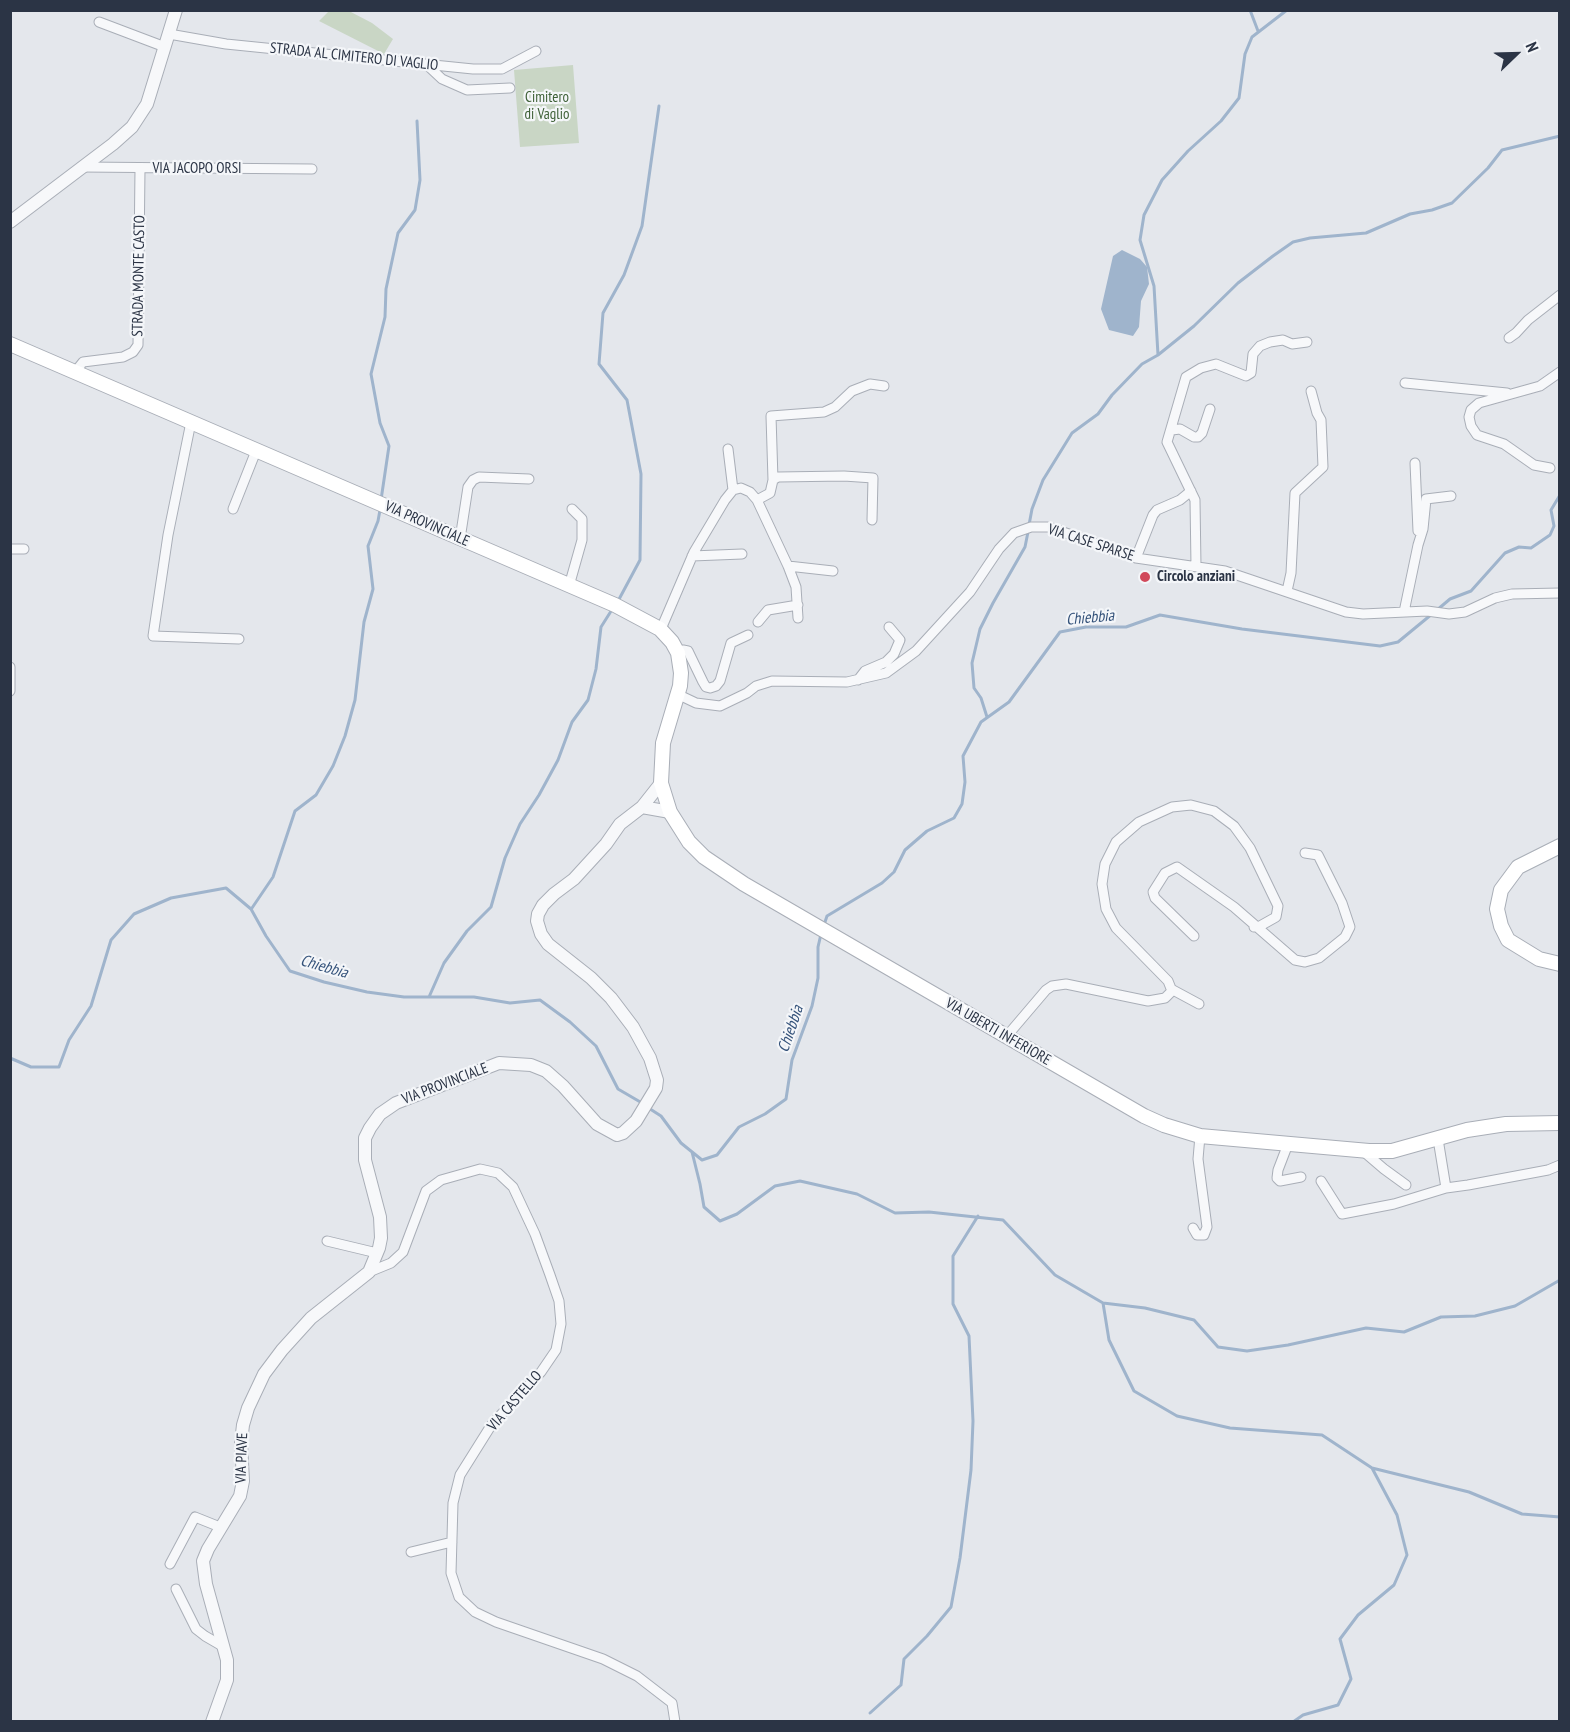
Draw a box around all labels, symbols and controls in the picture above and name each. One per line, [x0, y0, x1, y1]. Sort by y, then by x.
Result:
north arrow [1486, 24, 1546, 84]
street label: STRADA AL CIMITERO DI VAGLIO [269, 39, 439, 75]
text: N [1522, 39, 1543, 55]
park label: Cimitero di Vaglio [525, 89, 569, 124]
street label: VIA JACOPO ORSI [152, 160, 242, 178]
street label: STRADA MONTE CASTO [129, 215, 149, 337]
street label: VIA PROVINCIALE [382, 497, 472, 551]
street label: VIA CASE SPARSE [1045, 521, 1137, 565]
place label: Circolo anziani [1157, 568, 1235, 586]
marker: Circolo anziani [1138, 570, 1152, 584]
water label: Chiebbia [1065, 606, 1115, 630]
water label: Chiebbia [298, 951, 350, 983]
street label: VIA UBERTI INFERIORE [942, 995, 1054, 1069]
water label: Chiebbia [774, 1003, 808, 1055]
street label: VIA PROVINCIALE [399, 1059, 491, 1109]
street label: VIA CASTELLO [484, 1367, 546, 1435]
street label: VIA PIAVE [232, 1432, 252, 1484]

